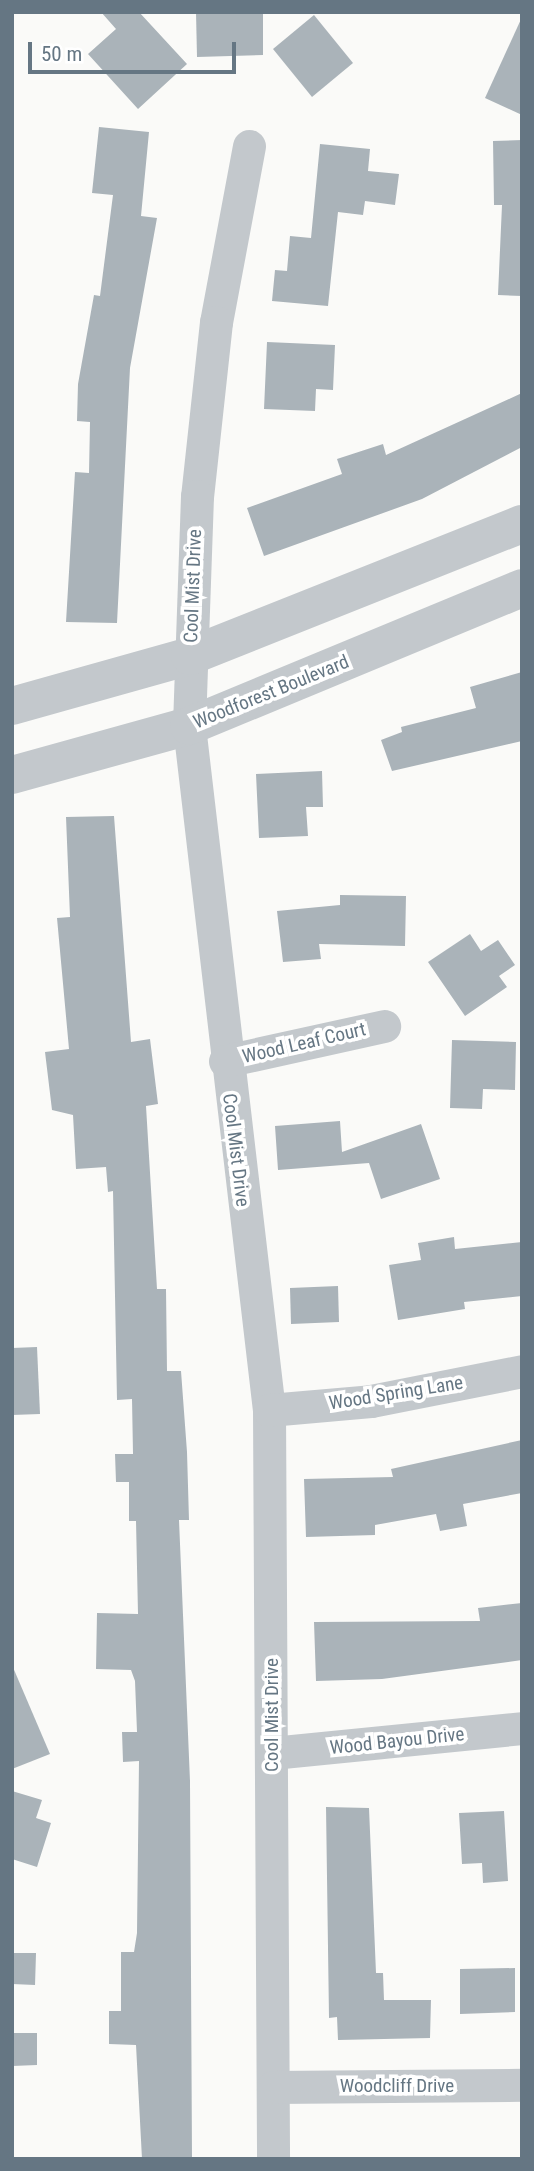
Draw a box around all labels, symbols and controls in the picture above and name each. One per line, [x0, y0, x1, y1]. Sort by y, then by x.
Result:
scale bar [32, 28, 240, 72]
text: 50 m [41, 42, 82, 66]
street label: Cool Mist Drive [180, 529, 206, 643]
street label: Woodforest Boulevard [190, 650, 352, 734]
street label: Wood Leaf Court [240, 1018, 368, 1068]
street label: Cool Mist Drive [218, 1092, 254, 1208]
street label: Wood Spring Lane [327, 1371, 465, 1415]
street label: Cool Mist Drive [261, 1658, 283, 1772]
street label: Wood Bayou Drive [329, 1723, 465, 1759]
street label: Woodcliff Drive [340, 2075, 454, 2097]

